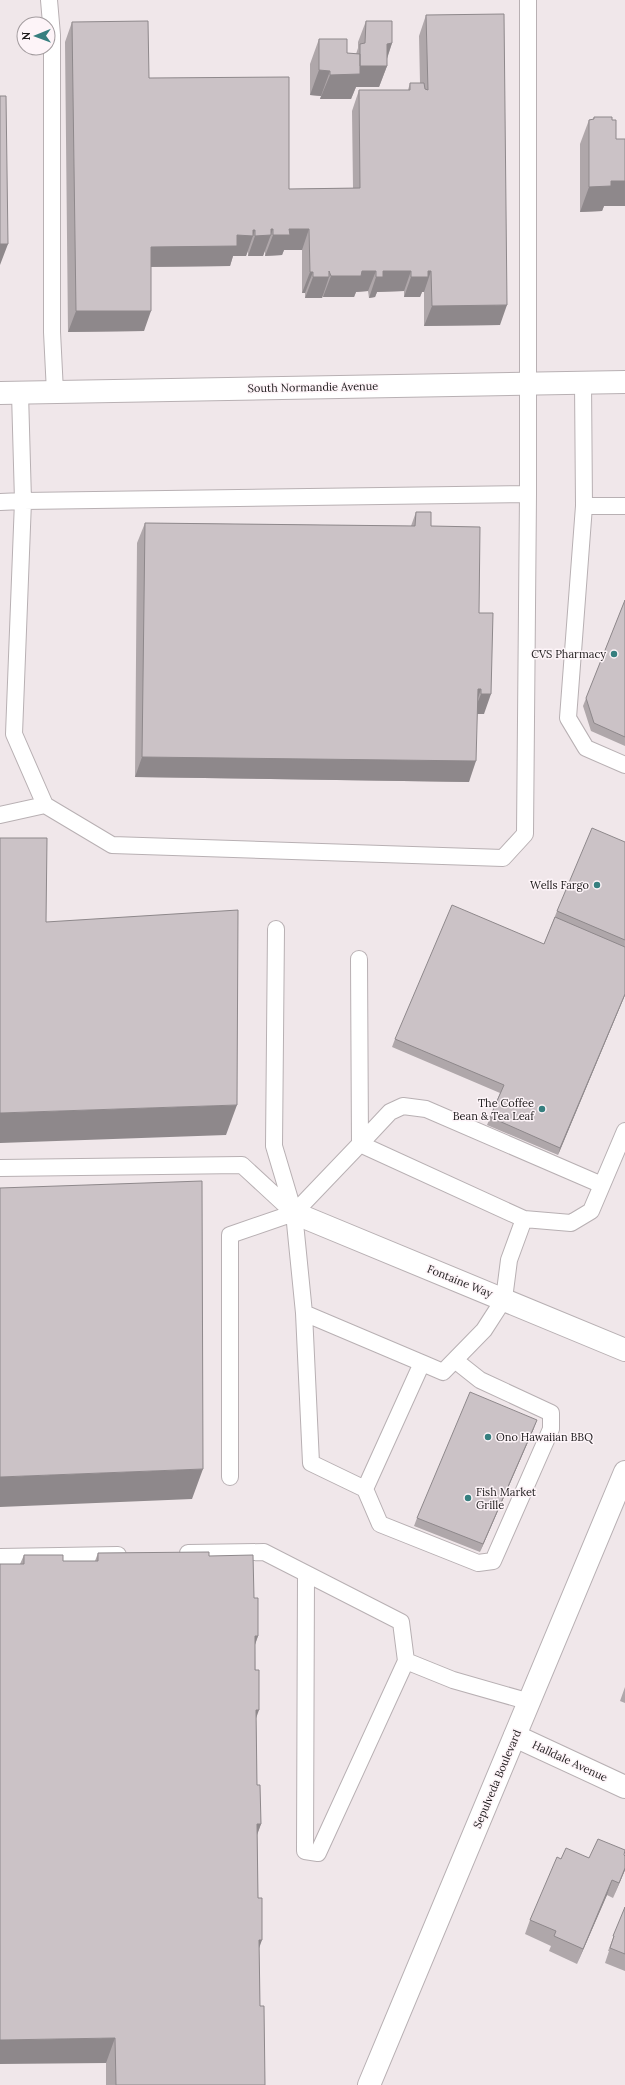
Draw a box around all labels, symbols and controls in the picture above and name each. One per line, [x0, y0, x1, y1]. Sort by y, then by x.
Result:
north arrow [16, 16, 56, 56]
text: N [19, 31, 33, 41]
street label: South Normandie Avenue [248, 379, 378, 395]
place label: CVS Pharmacy [531, 647, 606, 661]
marker: CVS Pharmacy [609, 649, 619, 659]
place label: Wells Fargo [530, 878, 589, 892]
marker: Wells Fargo [592, 880, 602, 890]
place label: The Coffee Bean & Tea Leaf [453, 1096, 535, 1123]
marker: The Coffee Bean & Tea Leaf [537, 1104, 547, 1114]
street label: Fontaine Way [425, 1262, 495, 1301]
place label: Ono Hawaiian BBQ [496, 1430, 593, 1444]
marker: Ono Hawaiian BBQ [483, 1432, 493, 1442]
place label: Fish Market Grille [476, 1485, 537, 1512]
marker: Fish Market Grille [463, 1493, 473, 1503]
street label: Sepulveda Boulevard [470, 1727, 524, 1831]
street label: Halldale Avenue [530, 1737, 610, 1785]

